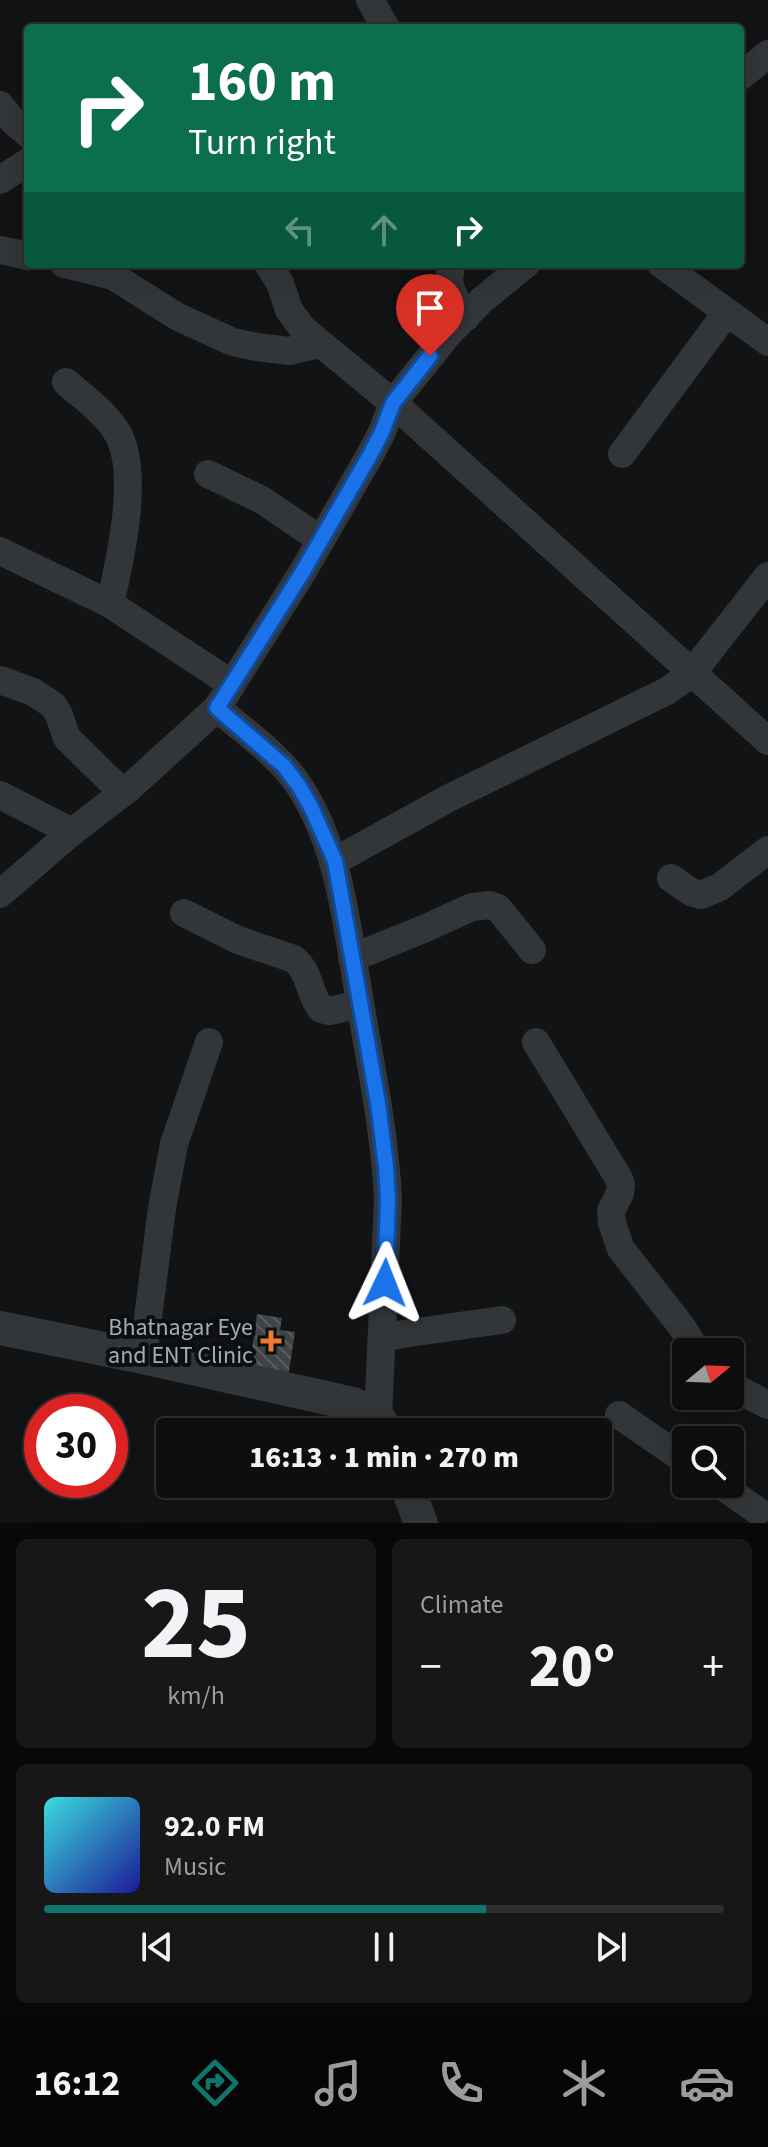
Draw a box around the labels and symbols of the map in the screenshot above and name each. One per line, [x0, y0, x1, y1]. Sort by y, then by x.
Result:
pin [396, 274, 464, 356]
position arrow [343, 1241, 427, 1325]
place label: Bhatnagar Eye and ENT Clinic [108, 1310, 253, 1373]
marker: Bhatnagar Eye and ENT Clinic [260, 1330, 282, 1352]
north arrow [672, 1338, 744, 1410]
speed limit sign: 30 [24, 1394, 128, 1498]

